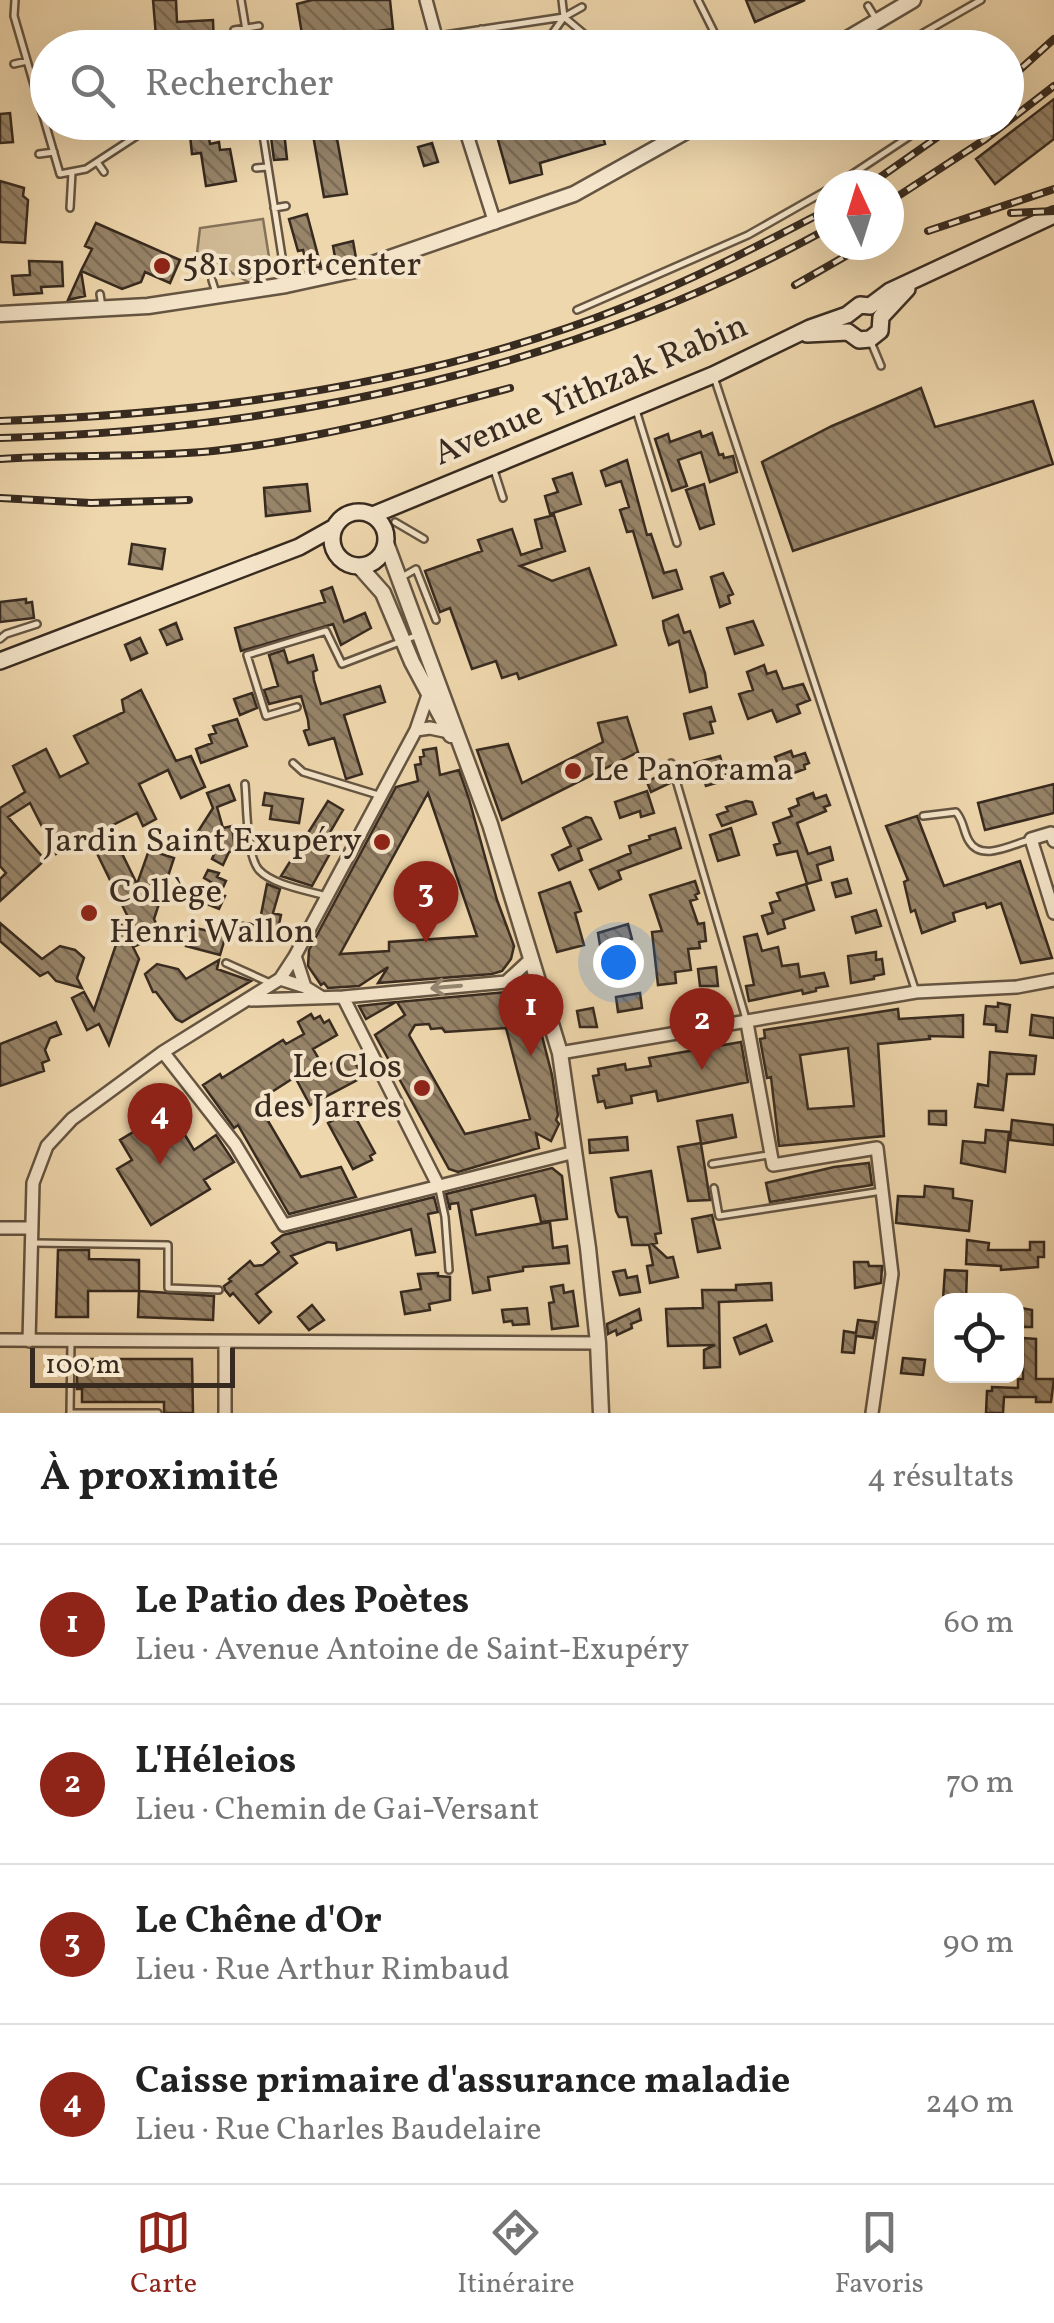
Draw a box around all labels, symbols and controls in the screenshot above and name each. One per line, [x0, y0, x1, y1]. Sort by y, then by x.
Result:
search box [30, 30, 1024, 140]
icon: search [65, 58, 120, 113]
text: Rechercher [145, 59, 333, 112]
north arrow [814, 170, 904, 260]
place label: 581 sport center [182, 242, 421, 290]
marker: 581 sport center [151, 255, 173, 277]
street label: Avenue Yithzak Rabin [426, 303, 756, 479]
place label: Le Panorama [593, 747, 794, 795]
marker: Le Panorama [562, 760, 584, 782]
place label: Jardin Saint Exupéry [43, 818, 362, 866]
marker: Jardin Saint Exupéry [371, 831, 393, 853]
pin: 3 [394, 860, 458, 943]
place label: Collège Henri Wallon [109, 869, 315, 957]
marker: Collège Henri Wallon [78, 902, 100, 924]
your location [593, 937, 644, 988]
pin: 1 [498, 974, 564, 1056]
one-way arrow [431, 978, 463, 997]
pin: 2 [670, 988, 734, 1070]
place label: Le Clos des Jarres [254, 1044, 402, 1132]
marker: Le Clos des Jarres [411, 1077, 433, 1099]
pin: 4 [128, 1082, 192, 1165]
map controls [934, 1293, 1024, 1383]
button: locate [934, 1293, 1024, 1383]
scale bar [30, 1343, 235, 1388]
text: 100 m [45, 1346, 120, 1385]
text: À proximité [40, 1449, 279, 1508]
text: 4 résultats [867, 1456, 1014, 1500]
text: Le Patio des Poètes [135, 1576, 469, 1629]
text: 1 [66, 1602, 79, 1646]
text: 60 m [944, 1602, 1014, 1646]
text: Lieu · Avenue Antoine de Saint-Exupéry [135, 1629, 689, 1673]
text: L'Héleios [135, 1736, 296, 1789]
text: 2 [64, 1762, 81, 1806]
text: 70 m [946, 1762, 1014, 1806]
text: Lieu · Chemin de Gai-Versant [135, 1789, 539, 1833]
text: Le Chêne d'Or [135, 1896, 382, 1949]
text: 3 [64, 1922, 81, 1966]
text: 90 m [943, 1922, 1014, 1966]
text: Lieu · Rue Arthur Rimbaud [135, 1949, 510, 1993]
text: Caisse primaire d'assurance maladie [135, 2056, 790, 2109]
text: 4 [63, 2082, 82, 2126]
text: 240 m [925, 2082, 1014, 2126]
text: Lieu · Rue Charles Baudelaire [135, 2109, 541, 2153]
tab: Carte [130, 2205, 197, 2304]
tab: Itinéraire [457, 2205, 575, 2304]
tab: Favoris [835, 2205, 924, 2304]

